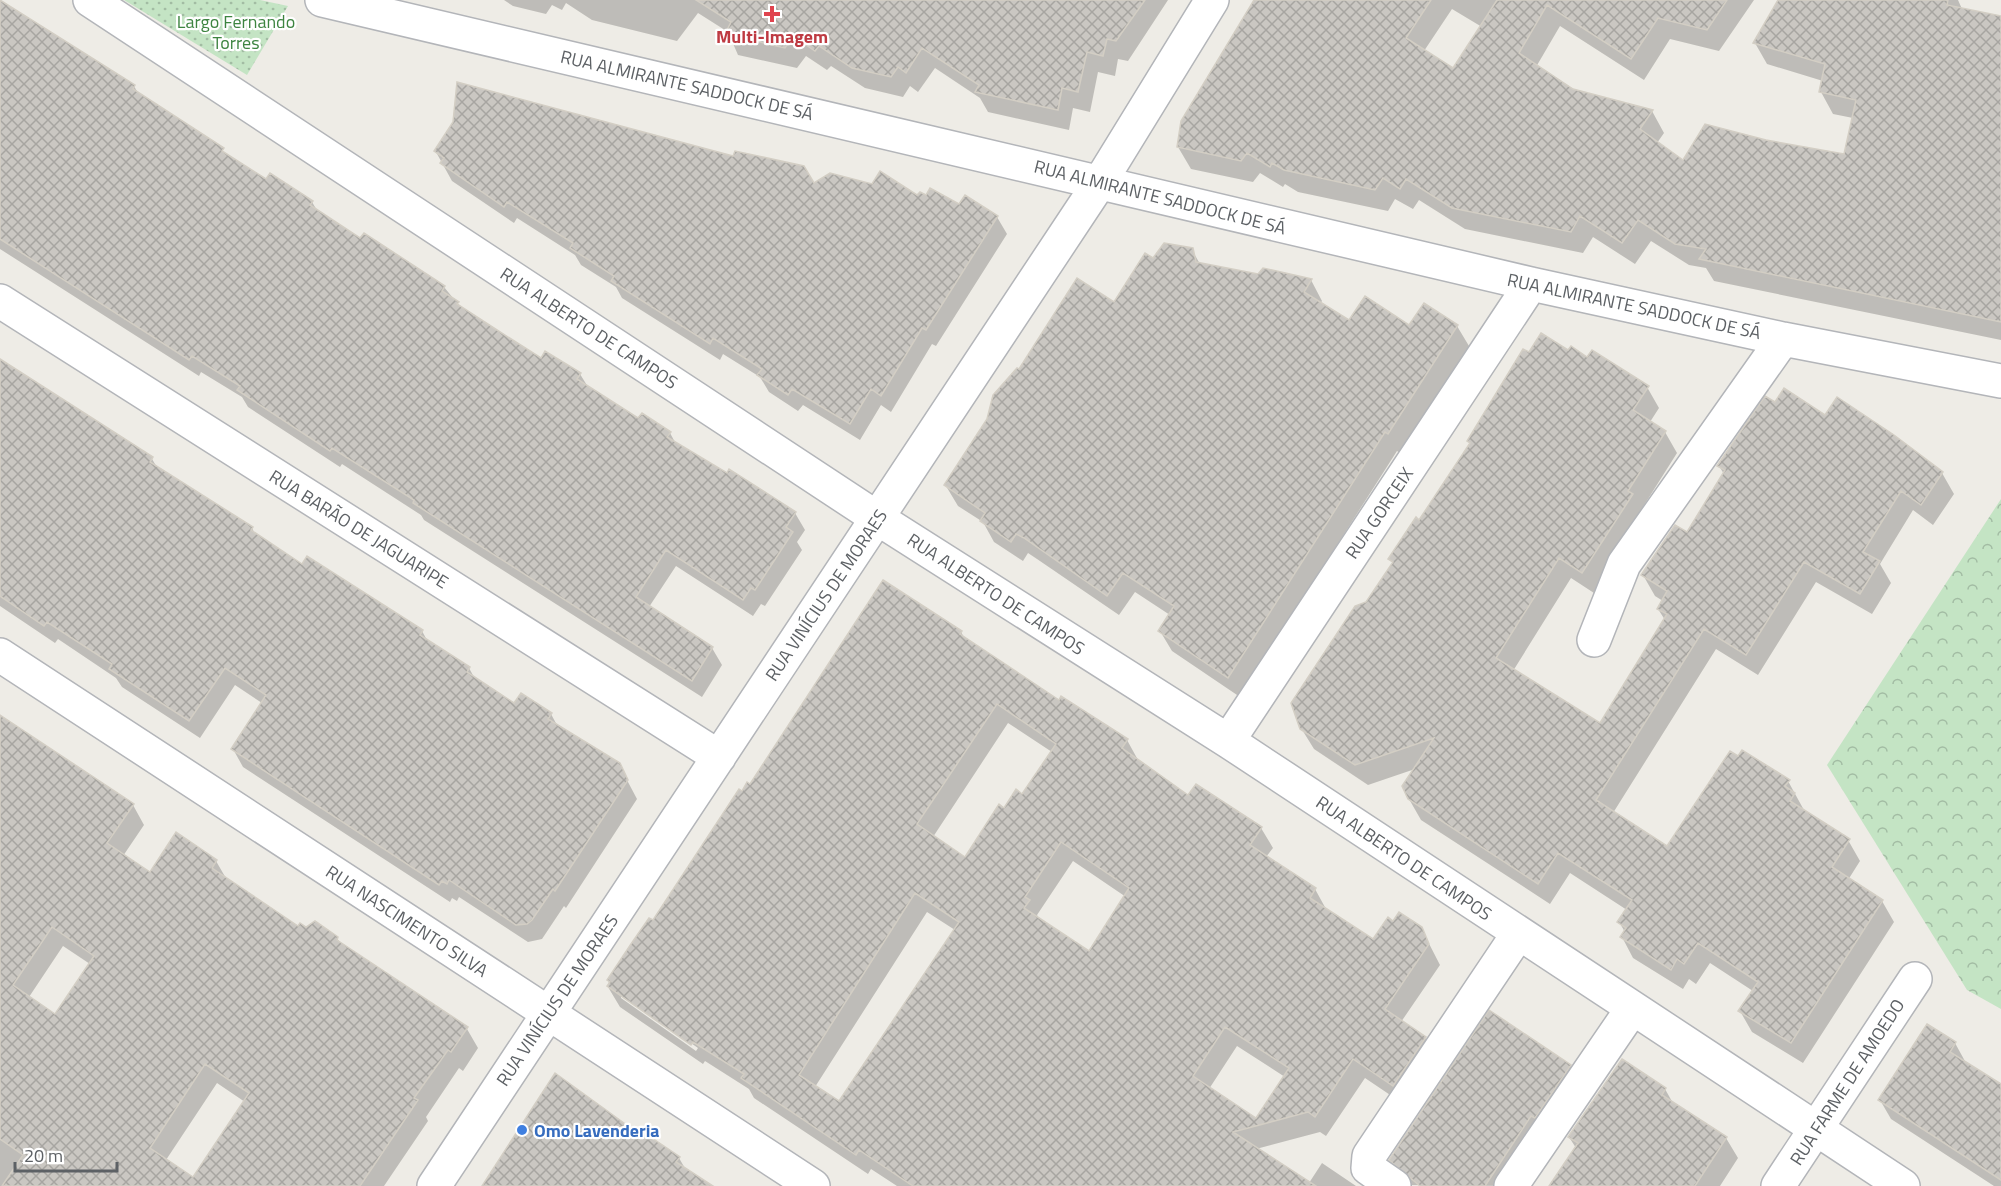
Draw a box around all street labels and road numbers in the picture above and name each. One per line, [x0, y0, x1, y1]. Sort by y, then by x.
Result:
street label: RUA ALMIRANTE SADDOCK DE SÁ [558, 43, 816, 127]
street label: RUA ALMIRANTE SADDOCK DE SÁ [1031, 153, 1289, 241]
street label: RUA ALBERTO DE CAMPOS [495, 260, 683, 396]
street label: RUA ALMIRANTE SADDOCK DE SÁ [1505, 266, 1764, 346]
street label: RUA GORCEIX [1338, 462, 1420, 564]
street label: RUA BARÃO DE JAGUARIPE [264, 463, 454, 595]
street label: RUA VINÍCIUS DE MORAES [758, 504, 894, 686]
street label: RUA ALBERTO DE CAMPOS [902, 526, 1090, 662]
street label: RUA ALBERTO DE CAMPOS [1311, 789, 1497, 927]
street label: RUA NASCIMENTO SILVA [321, 858, 494, 984]
street label: RUA VINÍCIUS DE MORAES [489, 909, 625, 1091]
street label: RUA FARME DE AMOEDO [1783, 993, 1911, 1171]

